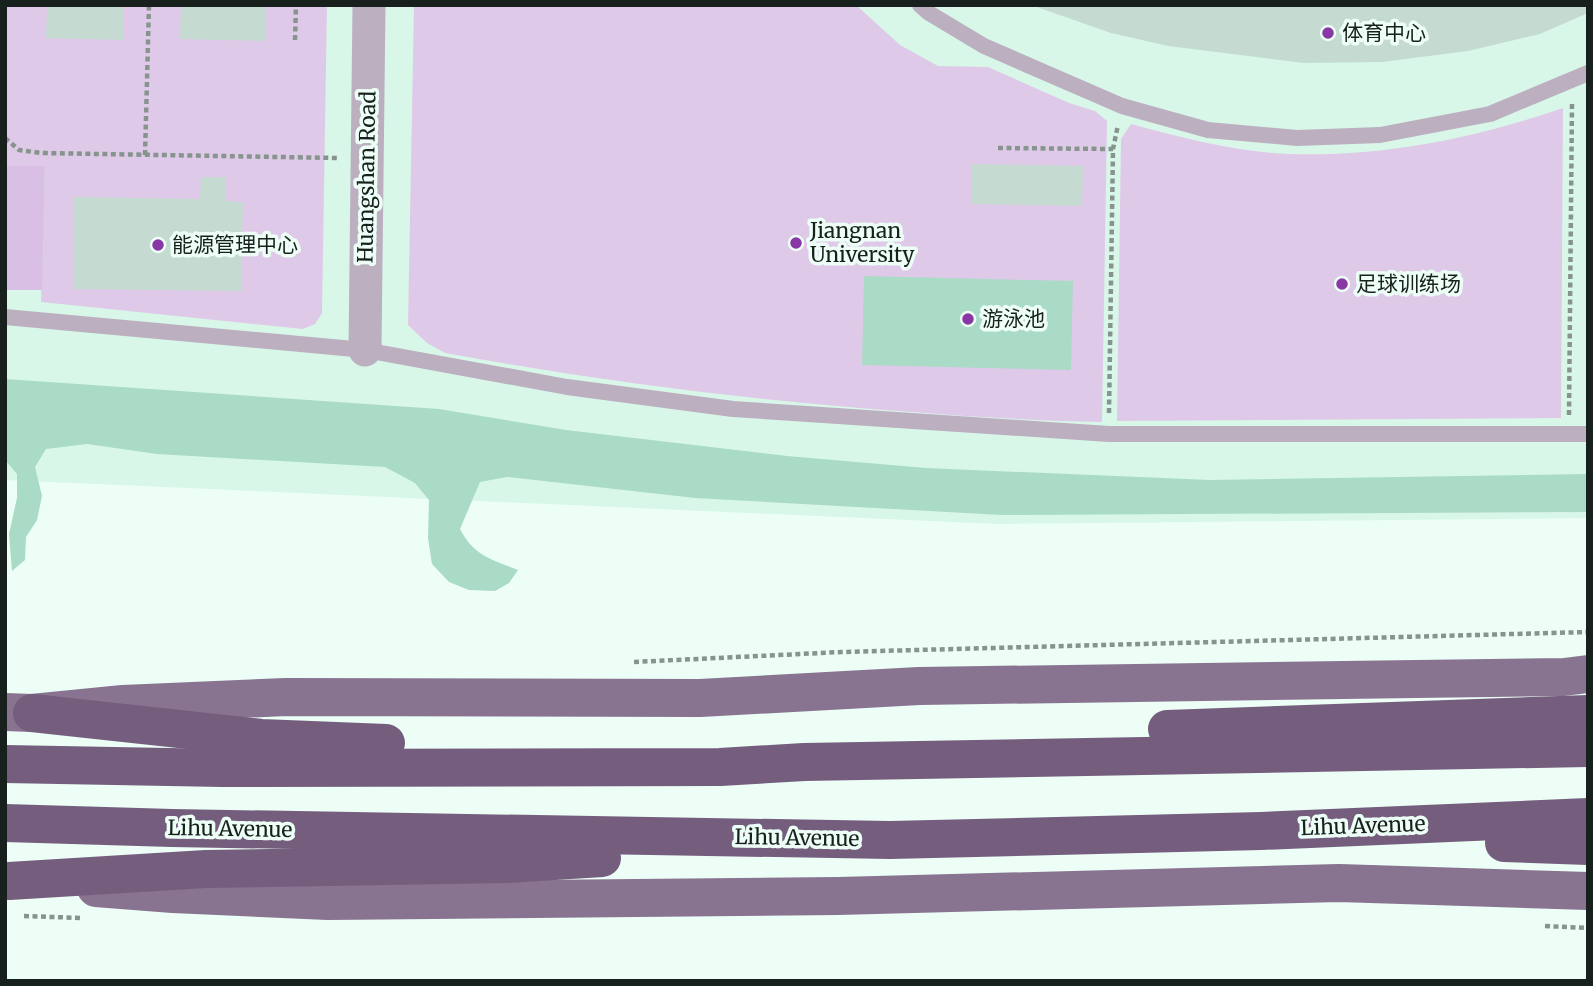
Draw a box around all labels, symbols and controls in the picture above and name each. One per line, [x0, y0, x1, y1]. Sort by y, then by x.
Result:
place label: 体育中心 [1342, 19, 1426, 46]
marker: 体育中心 [1320, 25, 1336, 41]
street label: Huangshan Road [351, 90, 382, 263]
place label: Jiangnan University [809, 217, 915, 268]
place label: 能源管理中心 [172, 231, 298, 258]
marker: Jiangnan University [788, 235, 804, 251]
marker: 能源管理中心 [150, 237, 166, 253]
place label: 足球训练场 [1356, 270, 1461, 297]
marker: 足球训练场 [1334, 276, 1350, 292]
place label: 游泳池 [982, 305, 1045, 332]
marker: 游泳池 [960, 311, 976, 327]
street label: Lihu Avenue [1300, 810, 1426, 841]
street label: Lihu Avenue [167, 814, 293, 843]
street label: Lihu Avenue [734, 823, 860, 852]

